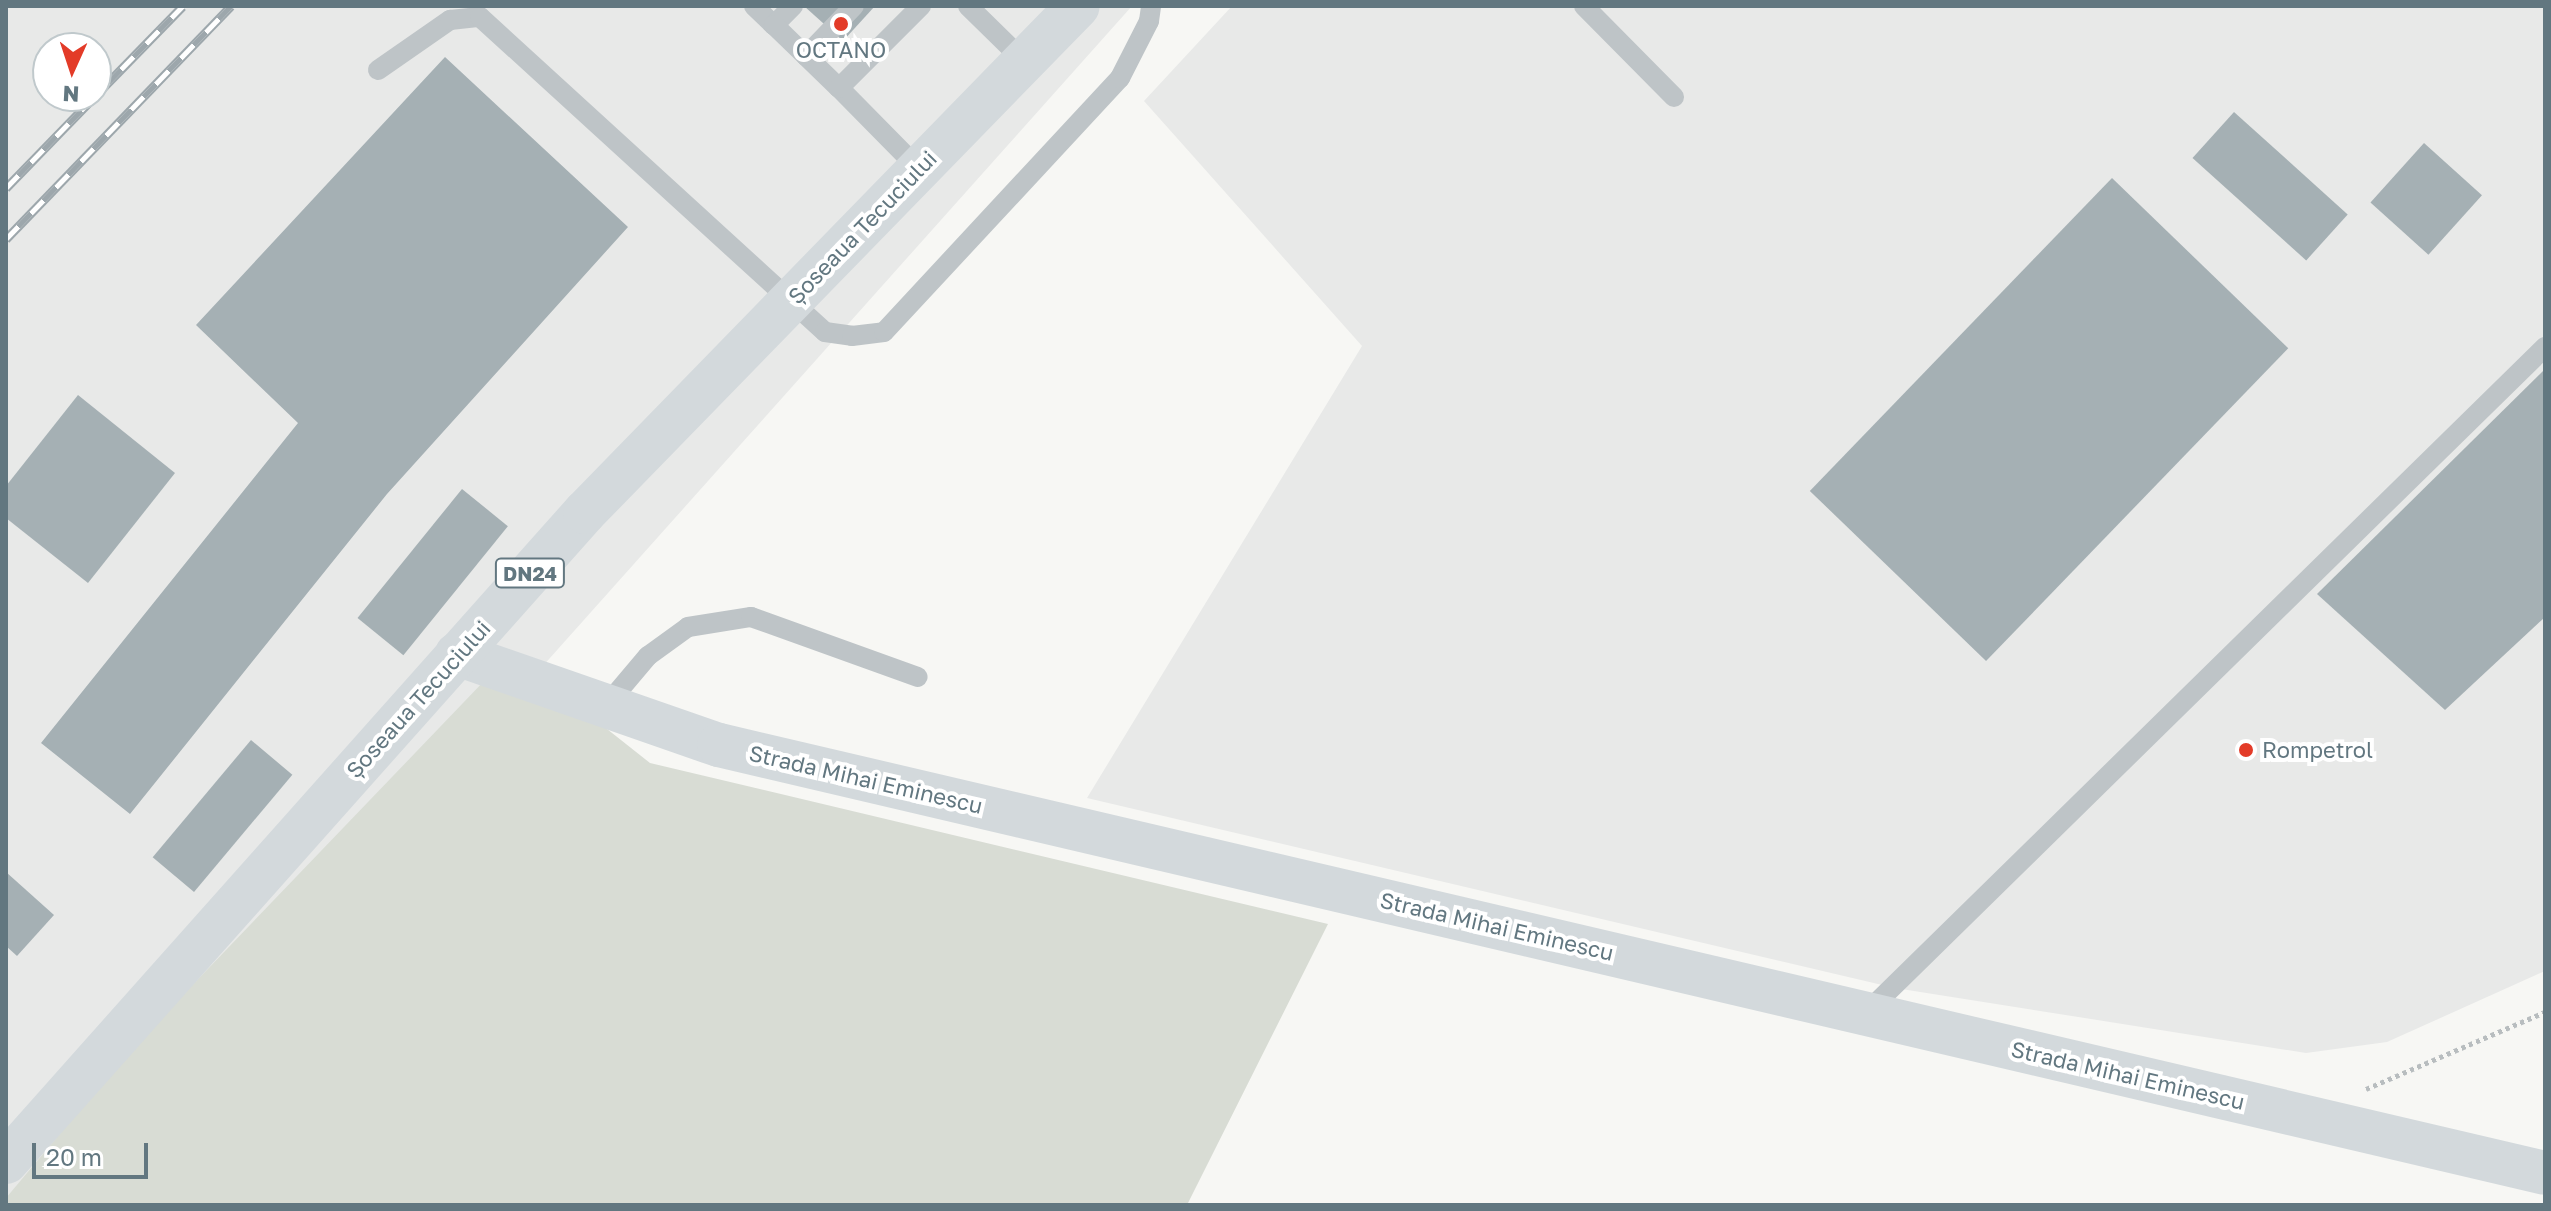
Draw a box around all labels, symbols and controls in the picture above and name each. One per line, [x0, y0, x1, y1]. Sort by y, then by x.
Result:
marker: OCTANO [832, 15, 850, 33]
north arrow [32, 32, 112, 112]
place label: OCTANO [796, 37, 886, 63]
text: N [62, 81, 80, 108]
street label: Șoseaua Tecuciului [782, 145, 942, 309]
road number: DN24 [494, 557, 566, 589]
street label: Șoseaua Tecuciului [340, 615, 496, 783]
place label: Rompetrol [2262, 737, 2373, 763]
street label: Strada Mihai Eminescu [747, 739, 985, 819]
marker: Rompetrol [2237, 741, 2255, 759]
street label: Strada Mihai Eminescu [1378, 886, 1616, 966]
street label: Strada Mihai Eminescu [2009, 1035, 2247, 1115]
scale bar [36, 1127, 152, 1177]
text: 20 m [46, 1142, 102, 1171]

